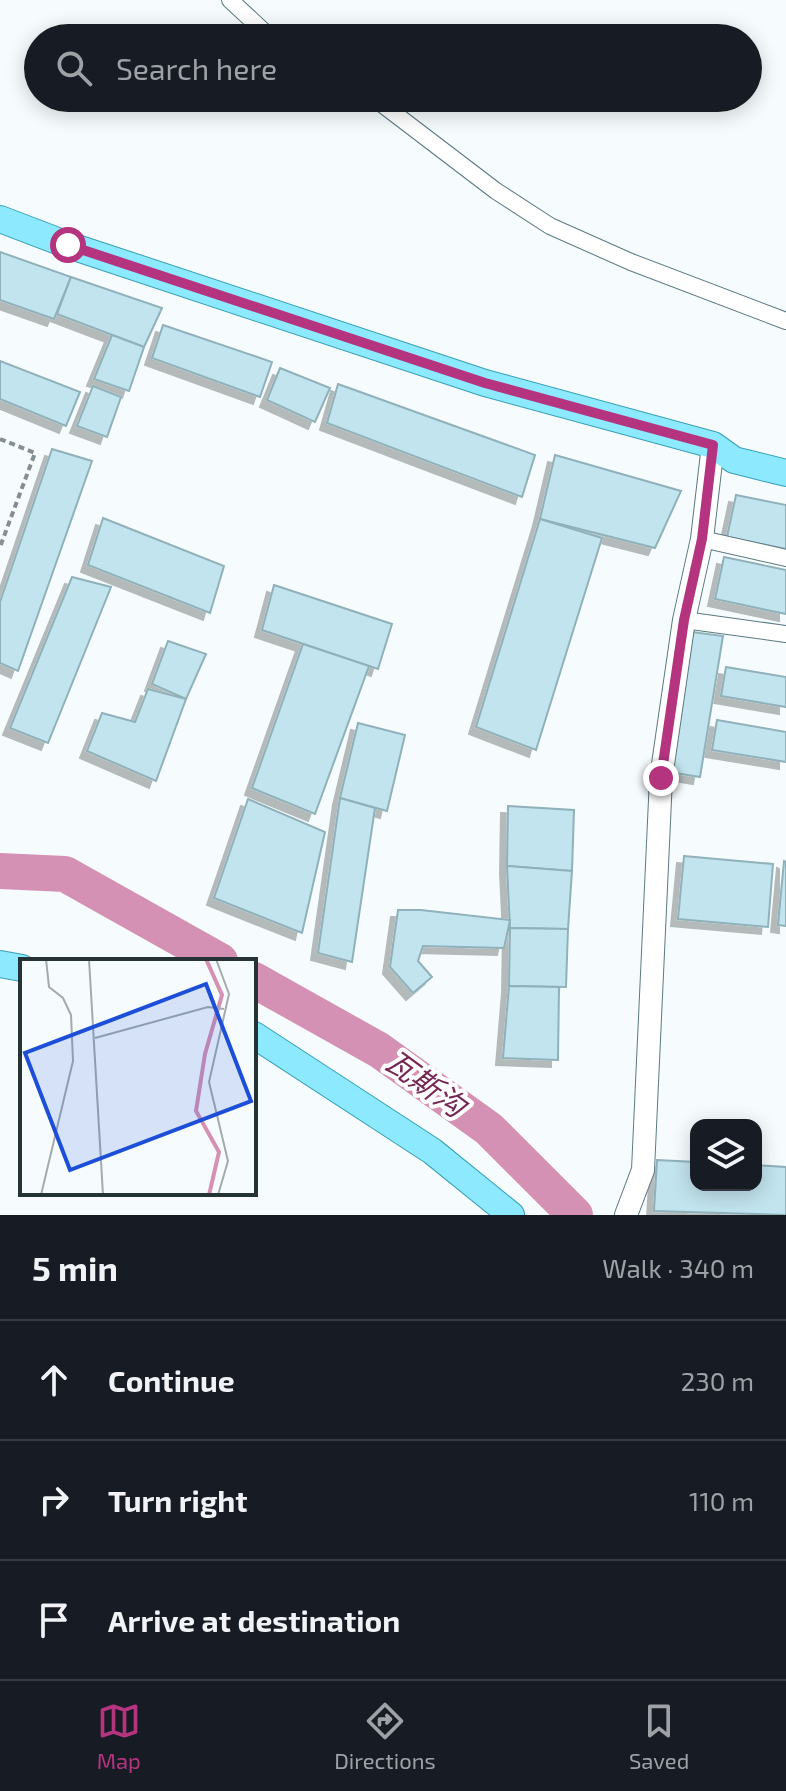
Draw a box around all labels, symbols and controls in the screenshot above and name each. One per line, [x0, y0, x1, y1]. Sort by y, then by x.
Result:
search box [24, 24, 762, 112]
icon: search [52, 46, 96, 90]
text: Search here [116, 50, 277, 86]
route start [50, 227, 86, 263]
route end [643, 760, 679, 796]
inset map [20, 959, 256, 1195]
water label: 瓦斯沟 [379, 1041, 476, 1125]
map controls [690, 1119, 762, 1191]
button: layers [690, 1119, 762, 1191]
text: 5 min [32, 1247, 118, 1288]
text: Walk · 340 m [602, 1252, 754, 1283]
icon: ahead [32, 1358, 76, 1402]
text: Continue [108, 1362, 235, 1398]
text: 230 m [681, 1365, 754, 1396]
icon: right [32, 1478, 76, 1522]
text: Turn right [108, 1482, 248, 1518]
text: 110 m [689, 1485, 754, 1516]
icon: arrive [32, 1598, 76, 1642]
text: Arrive at destination [108, 1602, 400, 1638]
tab: Map [97, 1699, 141, 1773]
tab: Directions [334, 1699, 436, 1773]
tab: Saved [629, 1699, 689, 1773]

